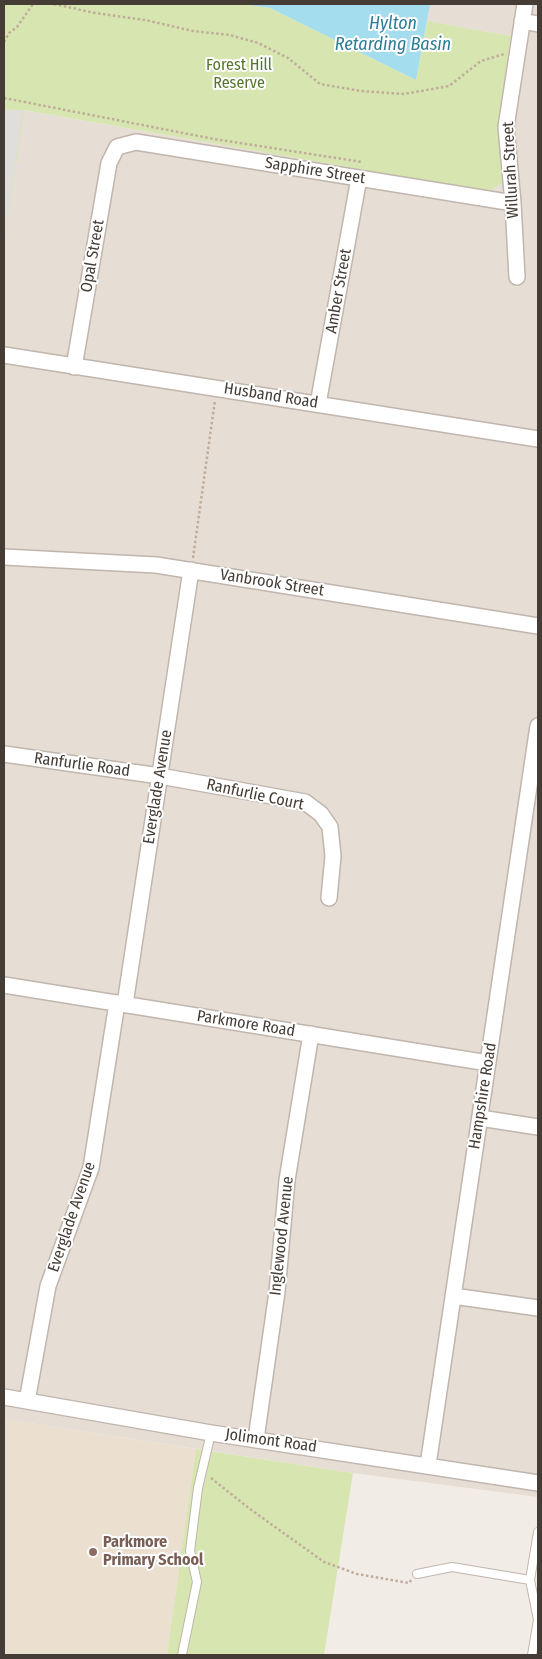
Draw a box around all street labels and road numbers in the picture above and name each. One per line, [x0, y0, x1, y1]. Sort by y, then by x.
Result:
street label: Willurah Street [499, 121, 523, 219]
street label: Sapphire Street [263, 154, 367, 188]
street label: Opal Street [77, 218, 109, 294]
street label: Amber Street [322, 247, 356, 335]
street label: Husband Road [223, 379, 319, 413]
street label: Vanbrook Street [219, 565, 325, 601]
street label: Everglade Avenue [139, 729, 177, 845]
street label: Ranfurlie Road [33, 749, 131, 781]
street label: Ranfurlie Court [205, 775, 305, 815]
street label: Parkmore Road [196, 1007, 296, 1041]
street label: Hampshire Road [465, 1041, 501, 1151]
street label: Everglade Avenue [44, 1159, 100, 1275]
street label: Inglewood Avenue [266, 1175, 298, 1297]
street label: Jolimont Road [224, 1425, 318, 1457]

